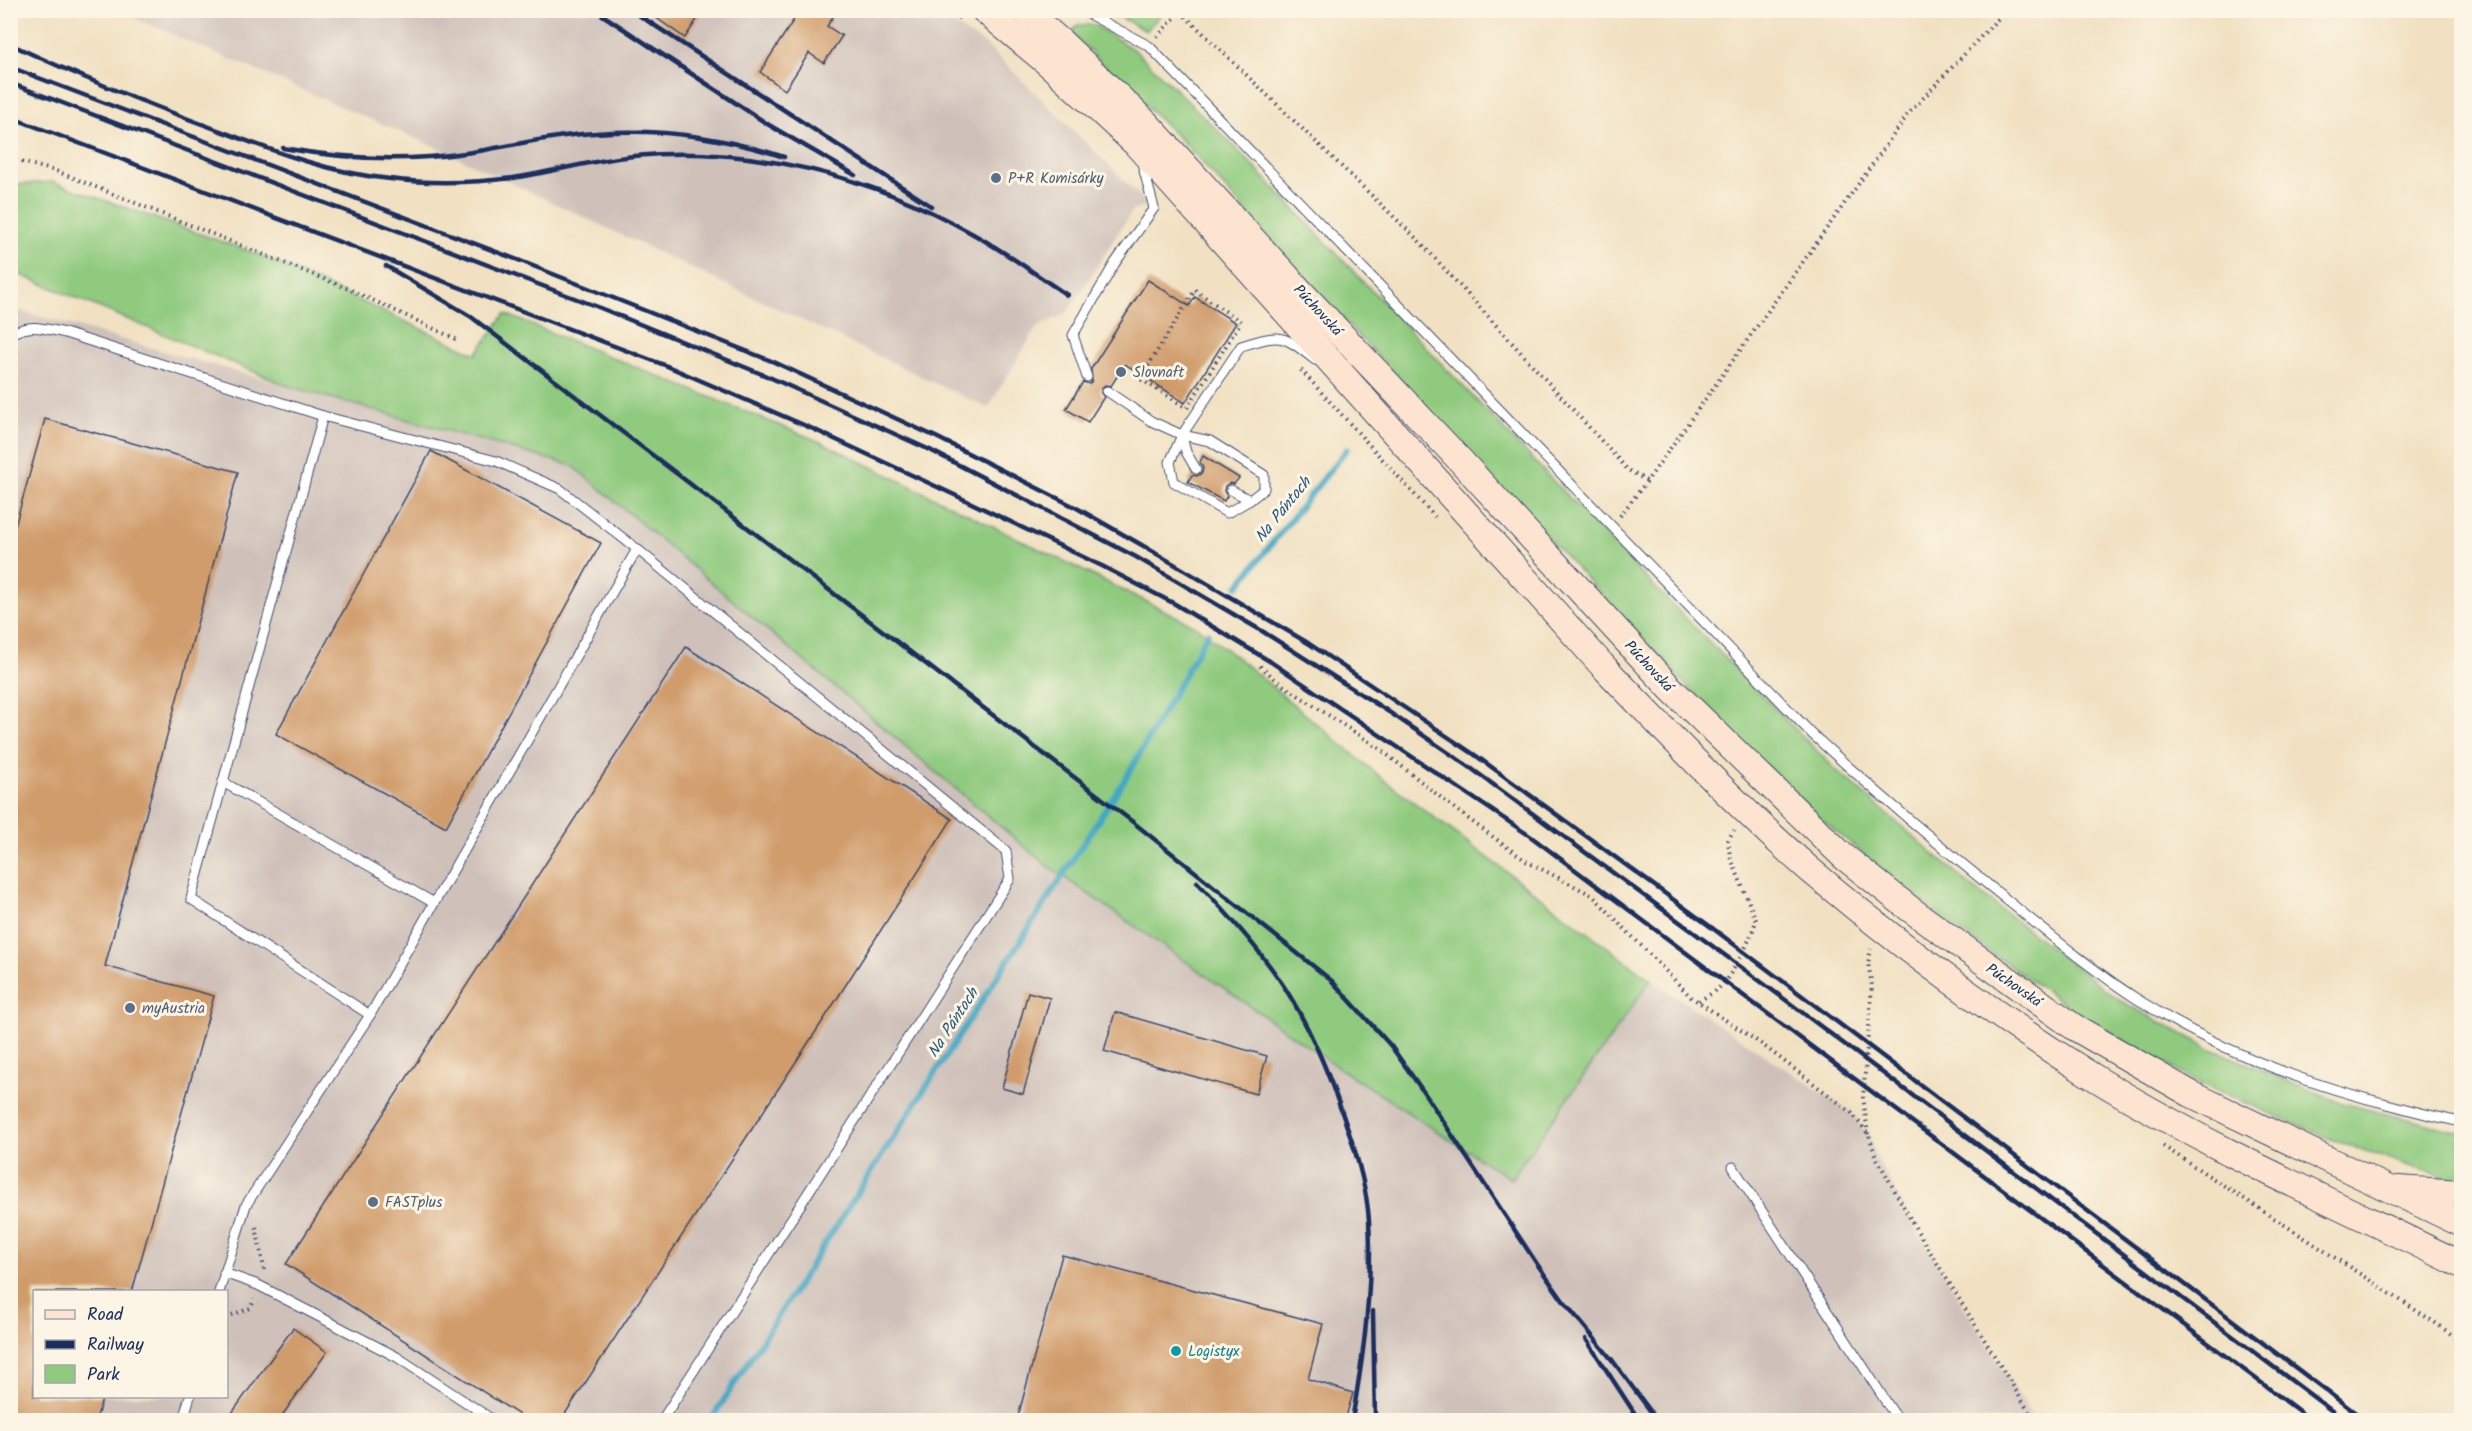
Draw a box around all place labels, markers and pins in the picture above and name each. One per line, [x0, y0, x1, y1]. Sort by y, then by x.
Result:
place label: P+R Komisárky [1008, 167, 1105, 191]
marker: P+R Komisárky [989, 171, 1003, 185]
place label: Slovnaft [1133, 361, 1184, 385]
marker: Slovnaft [1114, 365, 1128, 379]
place label: myAustria [142, 997, 205, 1021]
marker: myAustria [123, 1001, 137, 1015]
place label: FASTplus [385, 1191, 443, 1215]
marker: FASTplus [366, 1195, 380, 1209]
place label: Logistyx [1188, 1340, 1240, 1364]
marker: Logistyx [1169, 1344, 1183, 1358]

